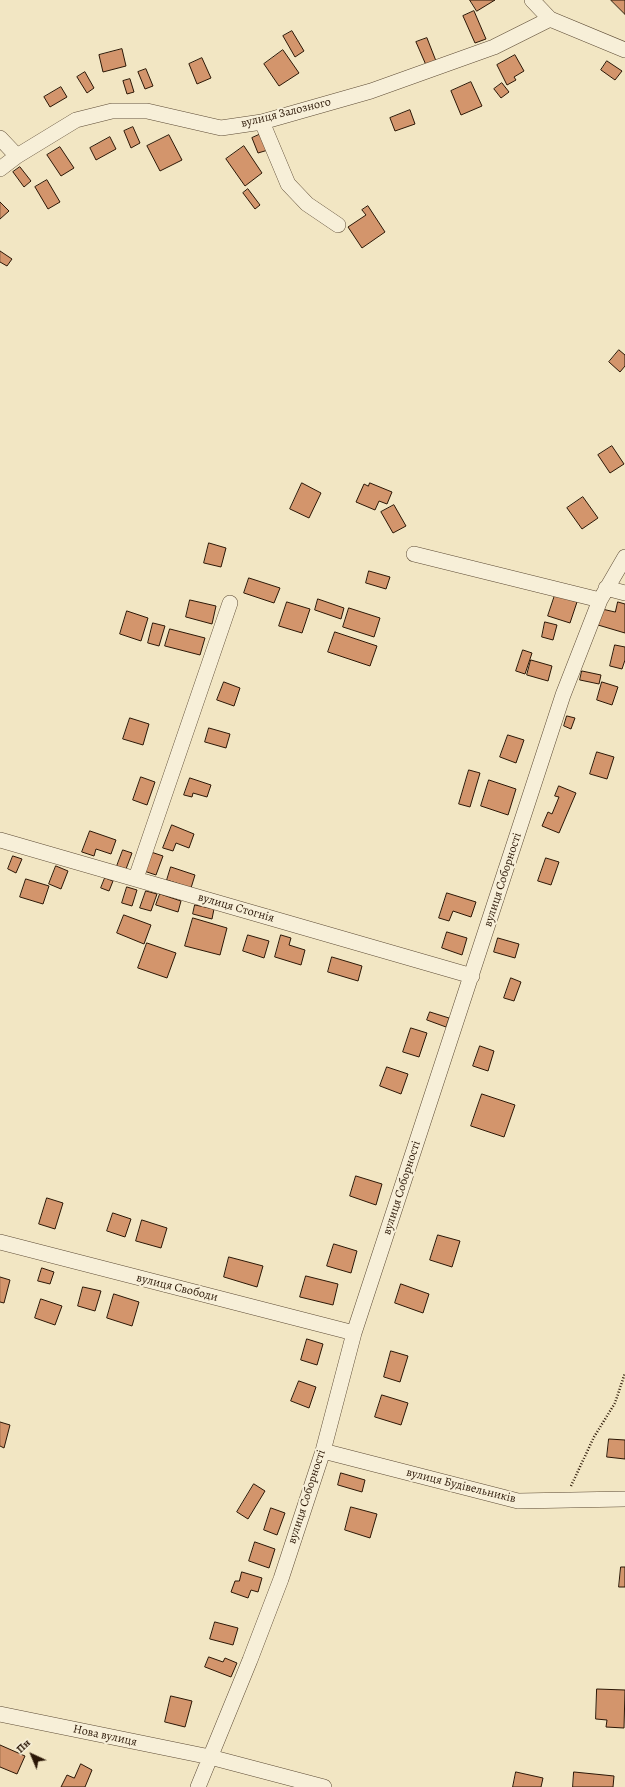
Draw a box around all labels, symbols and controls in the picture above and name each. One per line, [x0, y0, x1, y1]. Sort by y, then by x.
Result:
street label: вулиця Залозного [240, 95, 332, 131]
street label: вулиця Соборності [481, 831, 525, 929]
street label: вулиця Стогнія [196, 890, 276, 926]
street label: вулиця Соборності [380, 1139, 424, 1237]
street label: вулиця Свободи [135, 1271, 219, 1305]
street label: вулиця Соборності [285, 1448, 329, 1546]
street label: вулиця Будівельників [405, 1465, 517, 1507]
street label: Нова вулиця [72, 1722, 138, 1750]
north arrow [12, 1735, 52, 1775]
text: Пн [13, 1736, 34, 1756]

